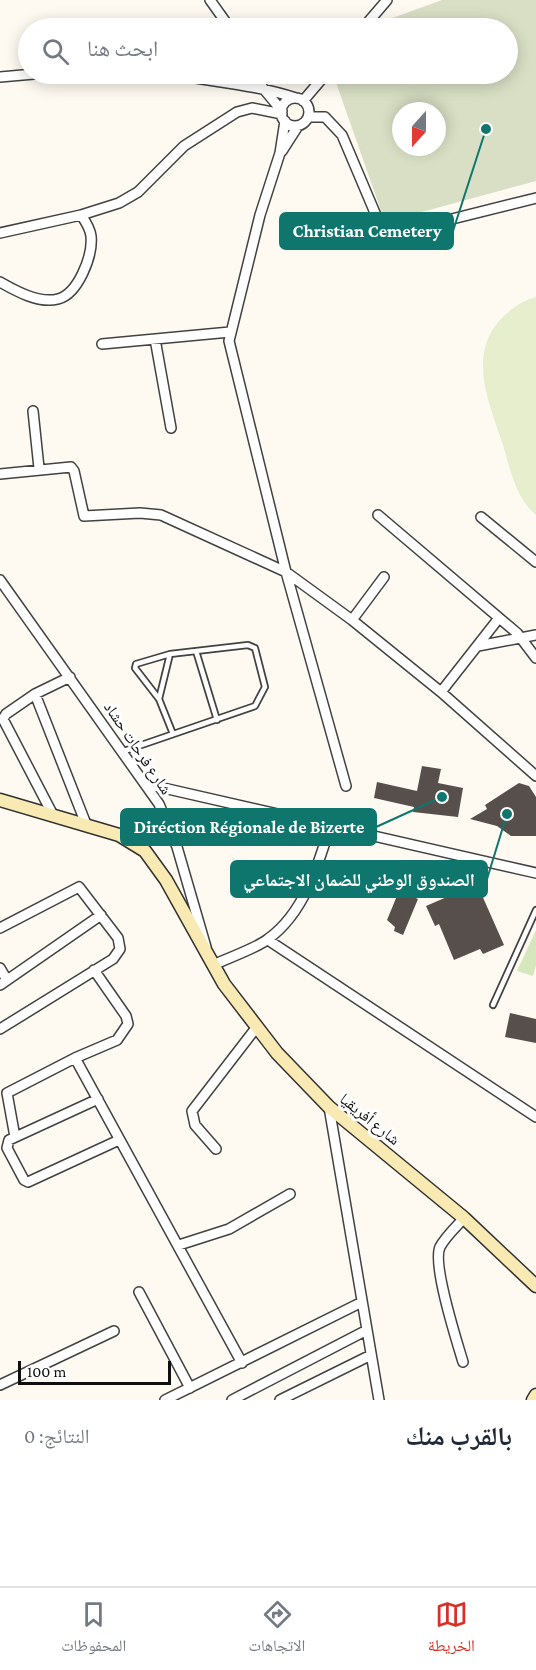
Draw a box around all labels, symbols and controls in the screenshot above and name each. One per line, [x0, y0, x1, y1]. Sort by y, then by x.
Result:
search box [18, 18, 518, 84]
icon: search [39, 35, 72, 68]
text: ابحث هنا [87, 36, 158, 61]
north arrow [392, 102, 446, 156]
callout: Christian Cemetery [280, 213, 453, 249]
text: Christian Cemetery [293, 221, 442, 241]
street label: شارع فرحات حشاد [99, 699, 175, 798]
callout: Diréction Régionale de Bizerte [121, 809, 376, 845]
text: Diréction Régionale de Bizerte [134, 817, 364, 837]
callout: الصندوق الوطني للضمان الاجتماعي [231, 861, 487, 897]
text: الصندوق الوطني للضمان الاجتماعي [243, 870, 475, 894]
street label: شارع أفريقيا [335, 1089, 404, 1150]
scale bar [18, 1358, 171, 1386]
text: 100 m [27, 1363, 66, 1380]
text: بالقرب منك [406, 1422, 512, 1451]
text: النتائج: 0 [24, 1425, 90, 1447]
tab: المحفوظات [61, 1598, 126, 1661]
tab: الاتجاهات [249, 1598, 305, 1661]
tab: الخريطة [428, 1598, 475, 1661]

